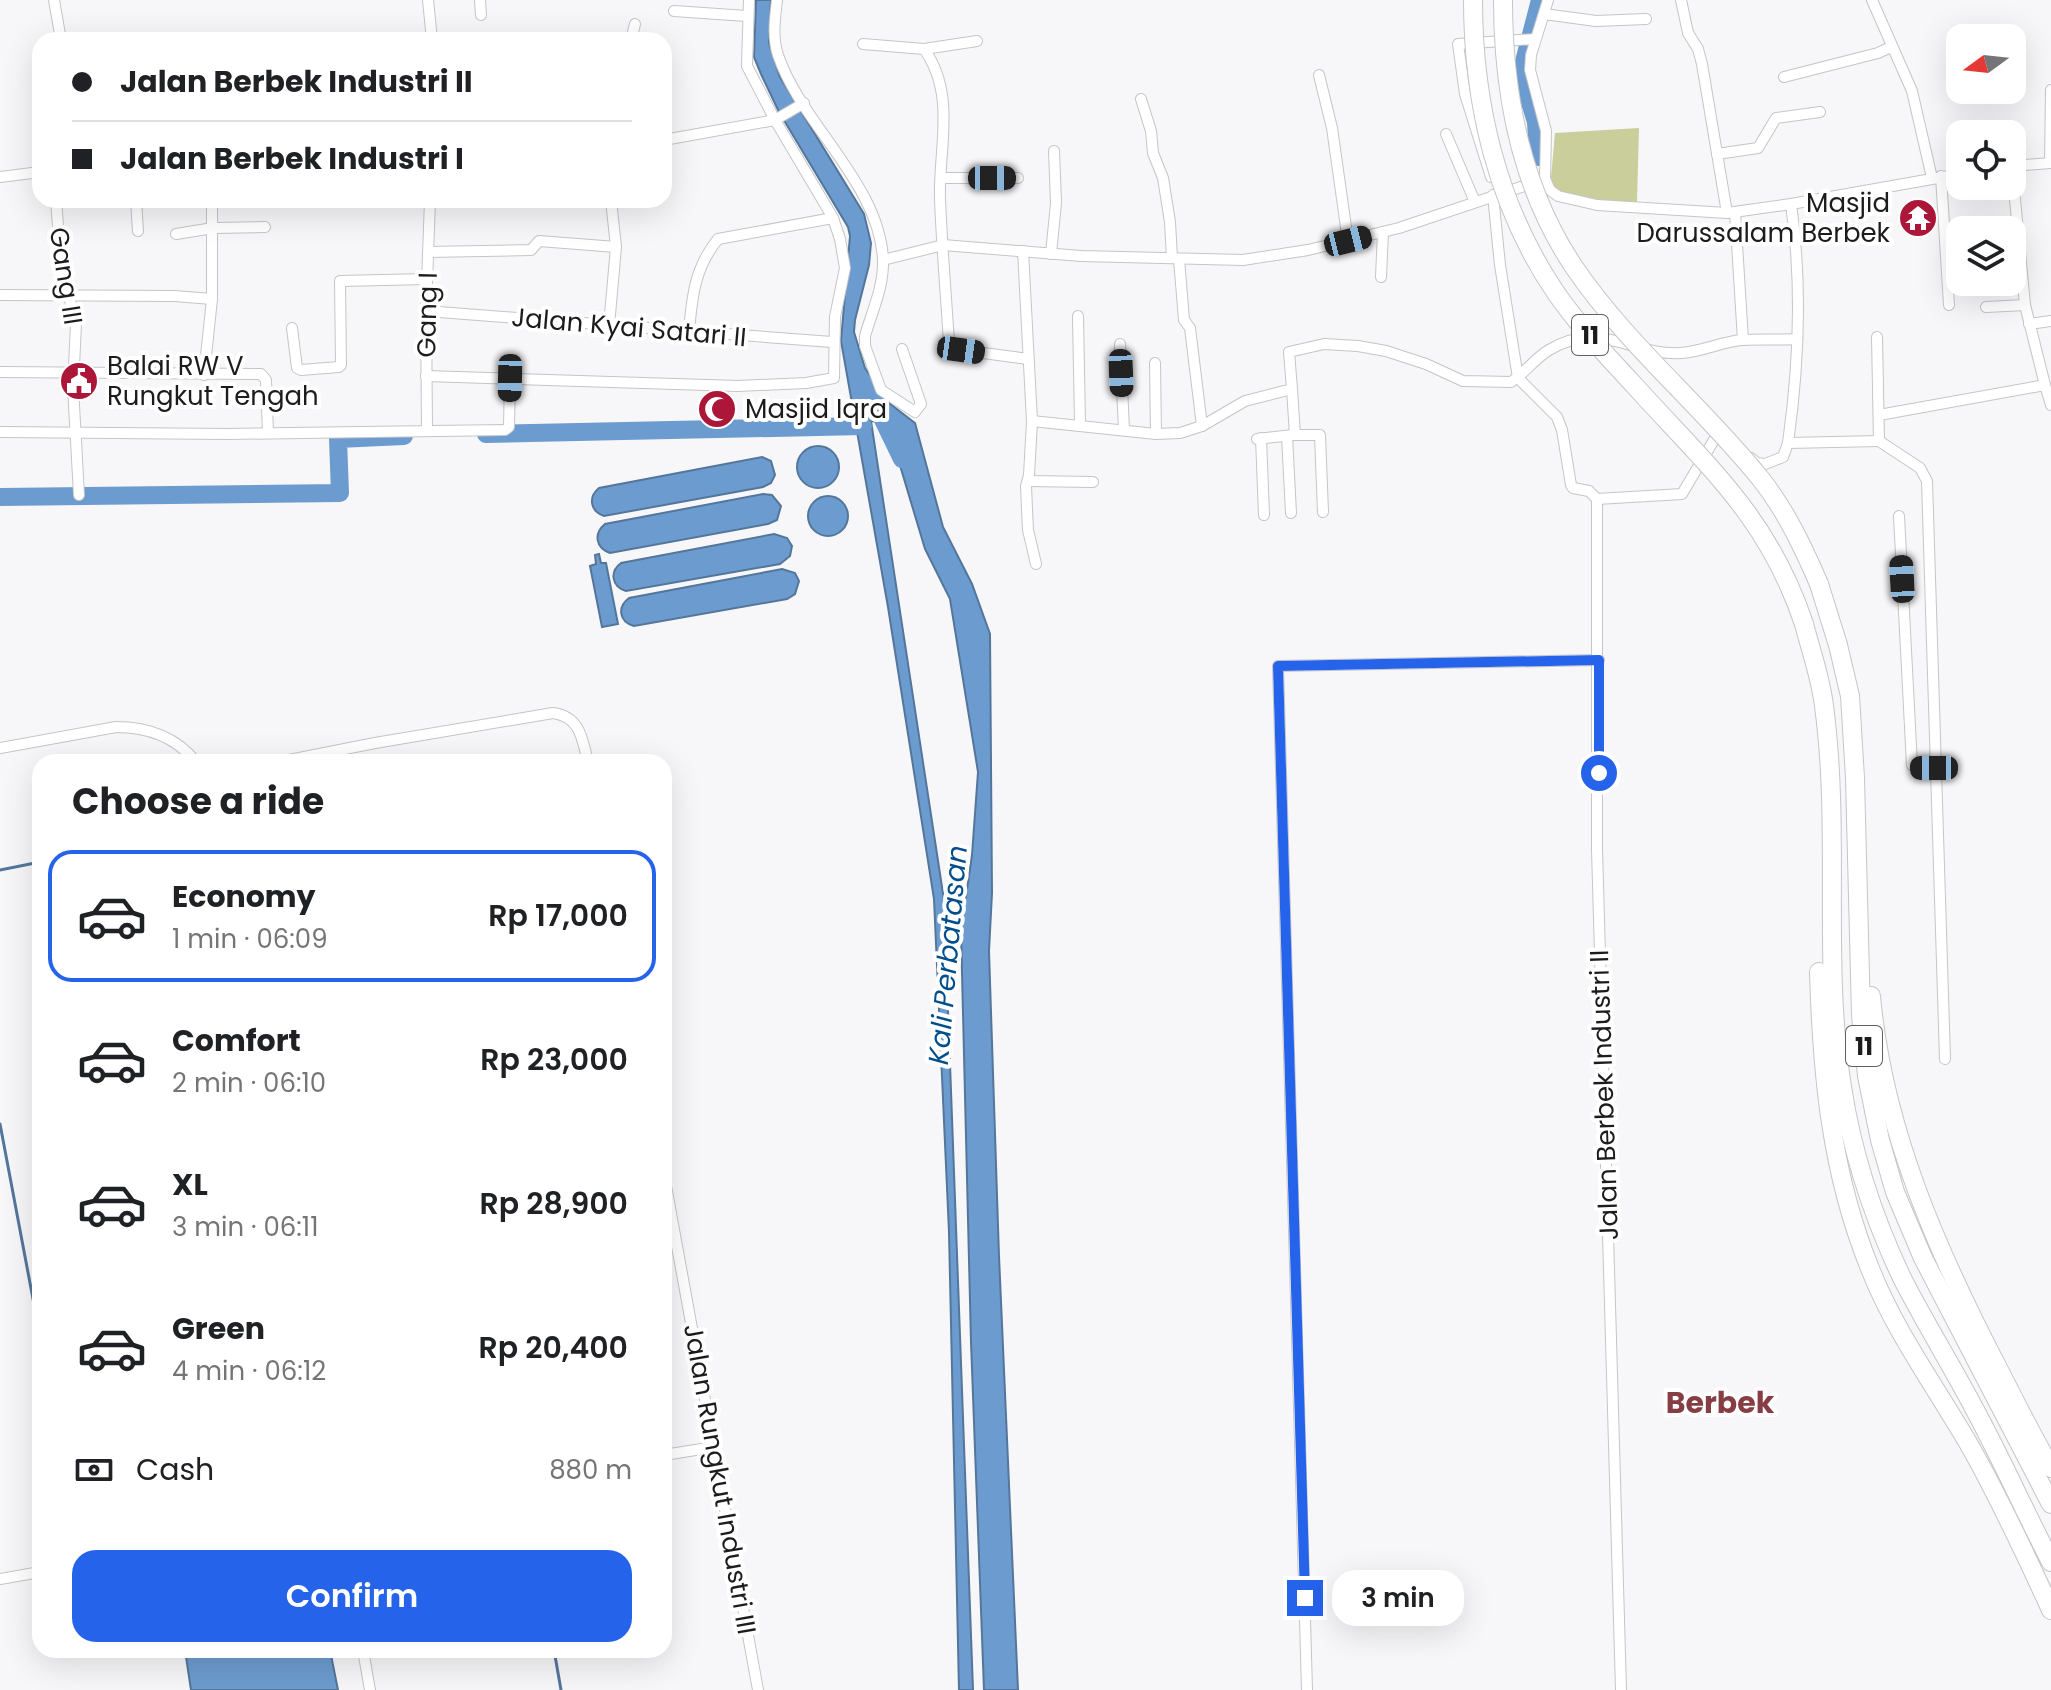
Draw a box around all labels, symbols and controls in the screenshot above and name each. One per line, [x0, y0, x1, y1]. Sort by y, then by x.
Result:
north arrow [1946, 24, 2026, 104]
map controls [1946, 24, 2026, 296]
text: Jalan Berbek Industri II [120, 60, 473, 103]
button: locate [1946, 120, 2026, 200]
text: Jalan Berbek Industri I [120, 137, 464, 180]
car [968, 166, 1016, 190]
place label: Masjid Darussalam Berbek [1636, 185, 1891, 251]
temple icon: Masjid Darussalam Berbek [1897, 197, 1939, 239]
button: layers [1946, 216, 2026, 296]
car [1322, 224, 1374, 258]
street label: Gang III [41, 225, 91, 327]
street label: Gang I [408, 272, 446, 358]
street label: Jalan Kyai Satari II [510, 299, 748, 355]
road number: 11 [1572, 315, 1608, 355]
car [936, 335, 986, 365]
place label: Balai RW V Rungkut Tengah [107, 348, 319, 414]
car [1108, 349, 1134, 397]
car [498, 354, 522, 402]
public building icon: Balai RW V Rungkut Tengah [58, 360, 100, 402]
mosque icon: Masjid Iqra [696, 388, 738, 430]
place label: Masjid Iqra [745, 391, 887, 427]
car [1889, 554, 1915, 604]
route start [1581, 755, 1617, 791]
car [1910, 756, 1958, 780]
text: Choose a ride [72, 776, 324, 827]
water label: Kali Perbatasan [919, 844, 977, 1066]
text: Economy [172, 875, 316, 918]
icon: car [76, 880, 148, 952]
text: Rp 17,000 [488, 894, 628, 937]
text: 1 min · 06:09 [172, 921, 328, 957]
street label: Jalan Berbek Industri II [1581, 949, 1627, 1241]
text: Comfort [172, 1019, 301, 1062]
icon: car [76, 1024, 148, 1096]
road number: 11 [1846, 1026, 1882, 1066]
text: Rp 23,000 [480, 1038, 628, 1081]
text: 2 min · 06:10 [172, 1065, 326, 1101]
text: XL [172, 1163, 208, 1206]
icon: car [76, 1168, 148, 1240]
text: Rp 28,900 [480, 1182, 628, 1225]
text: 3 min · 06:11 [172, 1209, 318, 1245]
text: Green [172, 1307, 265, 1350]
icon: car [76, 1312, 148, 1384]
street label: Jalan Rungkut Industri III [675, 1321, 765, 1637]
text: Rp 20,400 [478, 1326, 628, 1369]
text: 4 min · 06:12 [172, 1353, 326, 1389]
district label: Berbek [1666, 1381, 1775, 1424]
icon: cash [72, 1448, 116, 1492]
text: Cash [136, 1448, 214, 1491]
text: 880 m [549, 1452, 632, 1488]
button: Confirm [72, 1550, 632, 1642]
callout: 3 min [1333, 1570, 1465, 1626]
route end [1287, 1580, 1323, 1616]
text: 3 min [1361, 1580, 1435, 1616]

